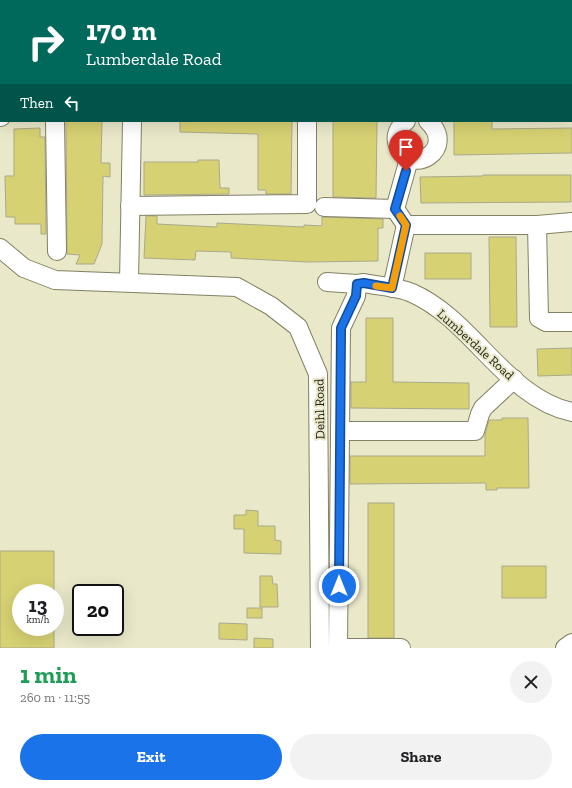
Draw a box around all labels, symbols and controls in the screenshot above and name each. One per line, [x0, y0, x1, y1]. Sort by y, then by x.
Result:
text: 170 m [86, 14, 157, 47]
icon: right [20, 16, 72, 68]
text: Lumberdale Road [86, 48, 222, 70]
icon: left [61, 92, 83, 114]
text: Then [20, 94, 53, 112]
pin [389, 130, 423, 171]
icon: arrive [395, 136, 417, 158]
street label: Lumberdale Road [434, 306, 517, 383]
street label: Deihl Road [311, 379, 328, 439]
position arrow [318, 565, 360, 607]
speed limit sign: 20 [72, 584, 124, 636]
text: 13 [29, 593, 47, 617]
text: km/h [27, 614, 49, 626]
text: 1 min [20, 660, 77, 689]
button: close [510, 661, 552, 703]
text: 260 m · 11:55 [20, 690, 90, 705]
button: Exit [20, 734, 282, 780]
button: Share [290, 734, 552, 780]

